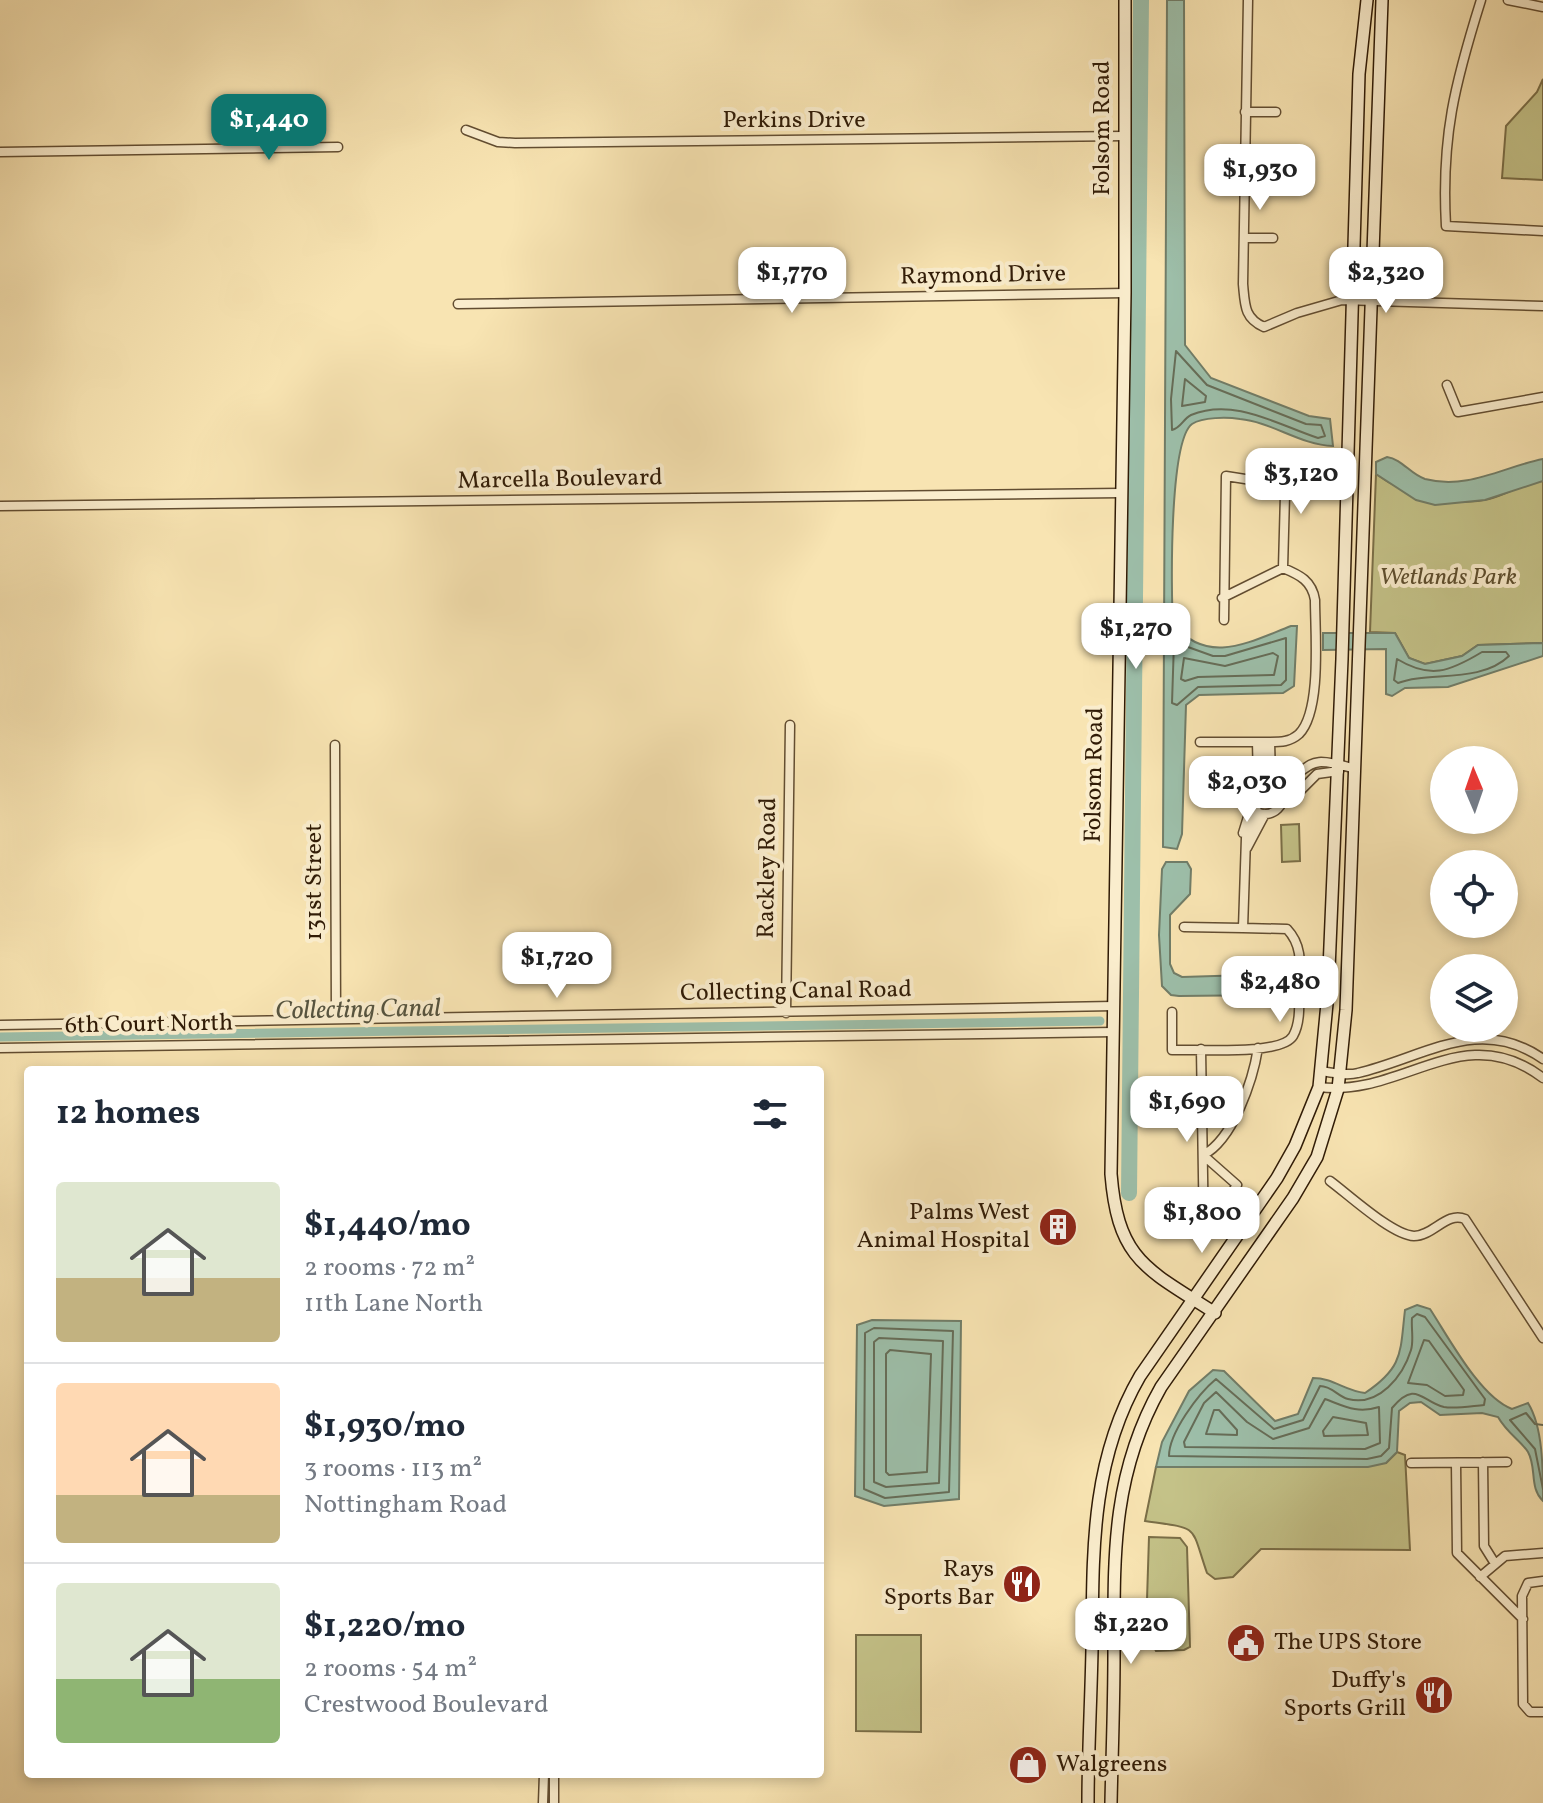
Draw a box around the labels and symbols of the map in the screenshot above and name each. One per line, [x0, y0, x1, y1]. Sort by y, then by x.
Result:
street label: Folsom Road [1086, 60, 1120, 196]
pin: $1,440 [204, 94, 334, 162]
street label: Perkins Drive [722, 104, 866, 138]
pin: $1,930 [1195, 144, 1325, 212]
pin: $1,770 [727, 247, 857, 315]
pin: $2,320 [1321, 247, 1451, 315]
street label: Raymond Drive [900, 258, 1066, 294]
pin: $3,120 [1236, 448, 1366, 516]
street label: Marcella Boulevard [457, 461, 663, 499]
park label: Wetlands Park [1379, 561, 1517, 595]
pin: $1,270 [1071, 603, 1201, 671]
street label: Folsom Road [1077, 707, 1113, 843]
north arrow [1430, 746, 1518, 834]
pin: $2,030 [1182, 756, 1312, 824]
street label: Rackley Road [750, 797, 786, 939]
street label: 131st Street [298, 823, 332, 941]
pin: $1,720 [492, 932, 622, 1000]
pin: $2,480 [1215, 956, 1345, 1024]
street label: Collecting Canal Road [680, 973, 912, 1011]
water label: Collecting Canal [275, 991, 442, 1029]
street label: 6th Court North [65, 1007, 233, 1043]
pin: $1,690 [1122, 1076, 1252, 1144]
pin: $1,800 [1137, 1187, 1267, 1255]
place label: Palms West Animal Hospital [857, 1196, 1030, 1258]
building icon: Palms West Animal Hospital [1037, 1206, 1079, 1248]
place label: Rays Sports Bar [884, 1553, 994, 1615]
restaurant icon: Rays Sports Bar [1001, 1563, 1043, 1605]
pin: $1,220 [1066, 1598, 1196, 1666]
public building icon: The UPS Store [1225, 1622, 1267, 1664]
place label: The UPS Store [1274, 1626, 1422, 1660]
place label: Duffy's Sports Grill [1284, 1664, 1406, 1726]
restaurant icon: Duffy's Sports Grill [1413, 1674, 1455, 1716]
shop icon: Walgreens [1007, 1744, 1049, 1786]
place label: Walgreens [1056, 1748, 1167, 1782]

